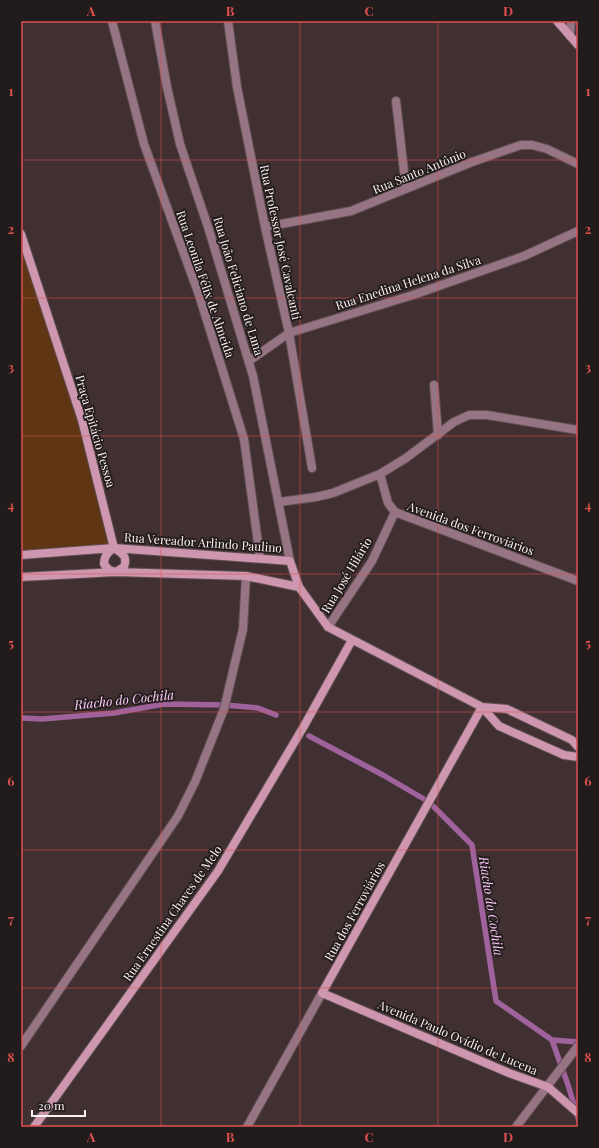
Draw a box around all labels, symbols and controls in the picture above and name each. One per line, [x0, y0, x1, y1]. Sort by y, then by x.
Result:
text: A [86, 2, 96, 19]
text: B [226, 2, 235, 19]
text: C [364, 2, 374, 19]
text: D [503, 2, 513, 19]
text: 1 [9, 82, 14, 99]
text: 1 [586, 82, 591, 99]
street label: Rua Santo Antônio [370, 145, 468, 197]
street label: Rua Professor José Cavalcanti [257, 163, 305, 321]
street label: Rua Leonila Félix de Almeida [173, 208, 239, 360]
street label: Rua João Feliciano de Luna [210, 215, 268, 357]
text: 2 [8, 220, 15, 237]
text: 2 [585, 220, 592, 237]
street label: Rua Enedina Helena da Silva [333, 251, 483, 313]
text: 3 [8, 358, 14, 375]
text: 3 [585, 358, 591, 375]
street label: Praça Epitácio Pessoa [72, 373, 120, 489]
text: 4 [8, 496, 15, 513]
text: 4 [585, 496, 592, 513]
street label: Avenida dos Ferroviários [405, 497, 536, 558]
street label: Rua Vereador Arlindo Paulino [123, 528, 283, 556]
street label: Rua José Hilário [317, 534, 375, 616]
text: 5 [8, 634, 14, 651]
text: 5 [585, 634, 591, 651]
water label: Riacho do Cochila [72, 685, 175, 713]
text: 6 [7, 772, 15, 789]
text: 6 [584, 772, 592, 789]
street label: Rua Ernestina Chaves de Melo [119, 842, 225, 984]
water label: Riacho do Cochila [476, 854, 508, 957]
street label: Rua dos Ferroviários [320, 859, 388, 963]
text: 7 [8, 910, 14, 927]
text: 7 [585, 910, 591, 927]
street label: Avenida Paulo Ovídio de Lucena [375, 996, 540, 1078]
text: 8 [7, 1048, 15, 1065]
text: 8 [584, 1048, 592, 1065]
scale bar [32, 1092, 85, 1118]
text: 20 m [38, 1097, 65, 1113]
text: A [86, 1128, 96, 1145]
text: B [226, 1128, 235, 1145]
text: C [364, 1128, 374, 1145]
text: D [503, 1128, 513, 1145]

